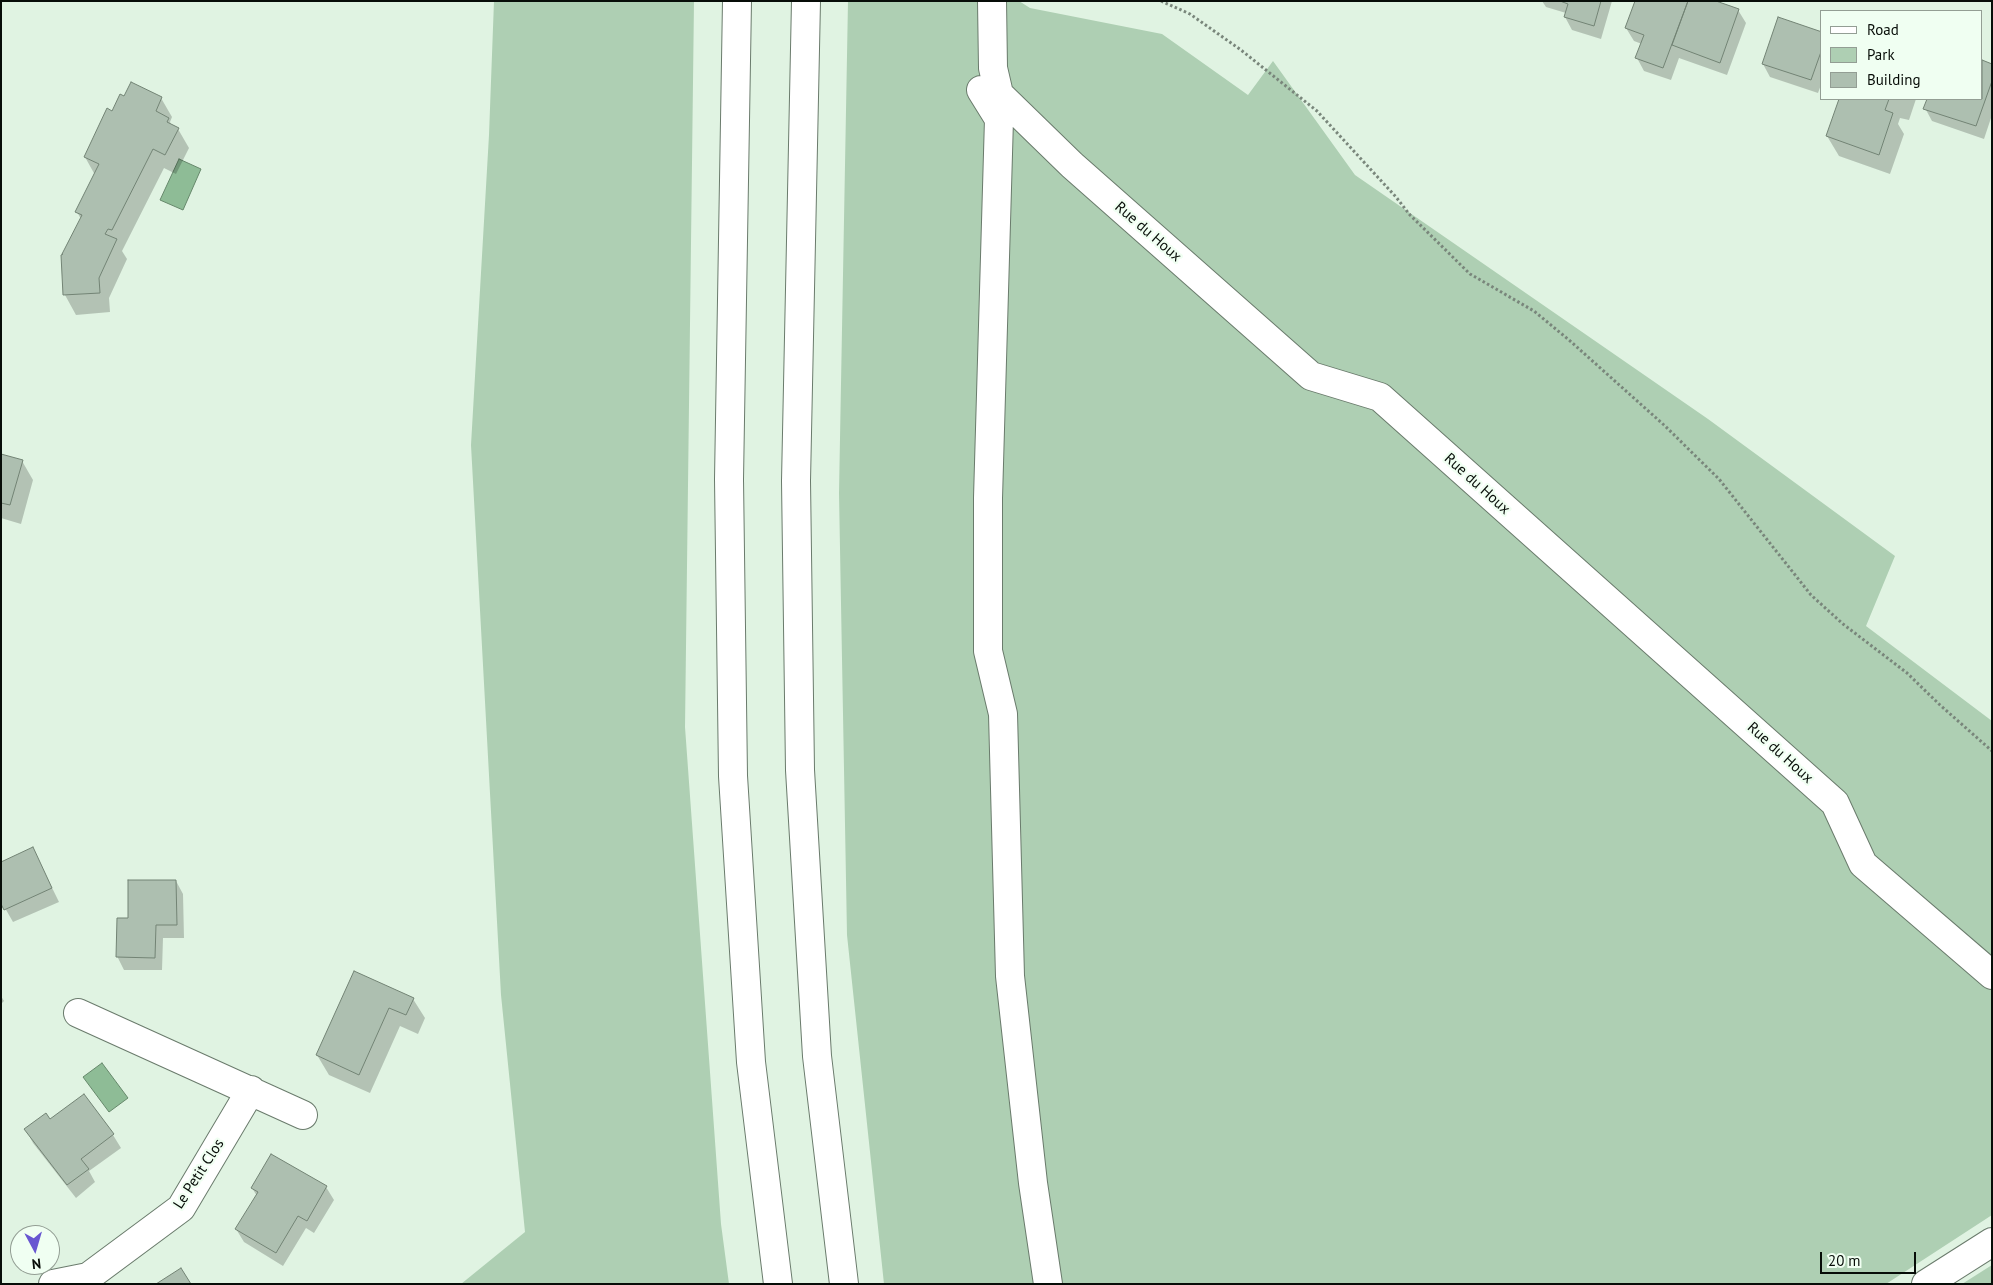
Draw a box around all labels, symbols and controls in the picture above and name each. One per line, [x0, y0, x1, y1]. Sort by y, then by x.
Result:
legend [1820, 10, 1983, 100]
text: Road [1867, 20, 1899, 39]
text: Park [1867, 45, 1895, 64]
text: Building [1867, 70, 1921, 89]
street label: Rue du Houx [1111, 198, 1185, 266]
street label: Rue du Houx [1440, 450, 1514, 518]
street label: Rue du Houx [1743, 719, 1817, 787]
street label: Le Petit Clos [170, 1136, 228, 1212]
north arrow [10, 1225, 60, 1275]
scale bar [1823, 1242, 1919, 1274]
text: 20 m [1828, 1251, 1861, 1270]
text: N [31, 1254, 42, 1273]

